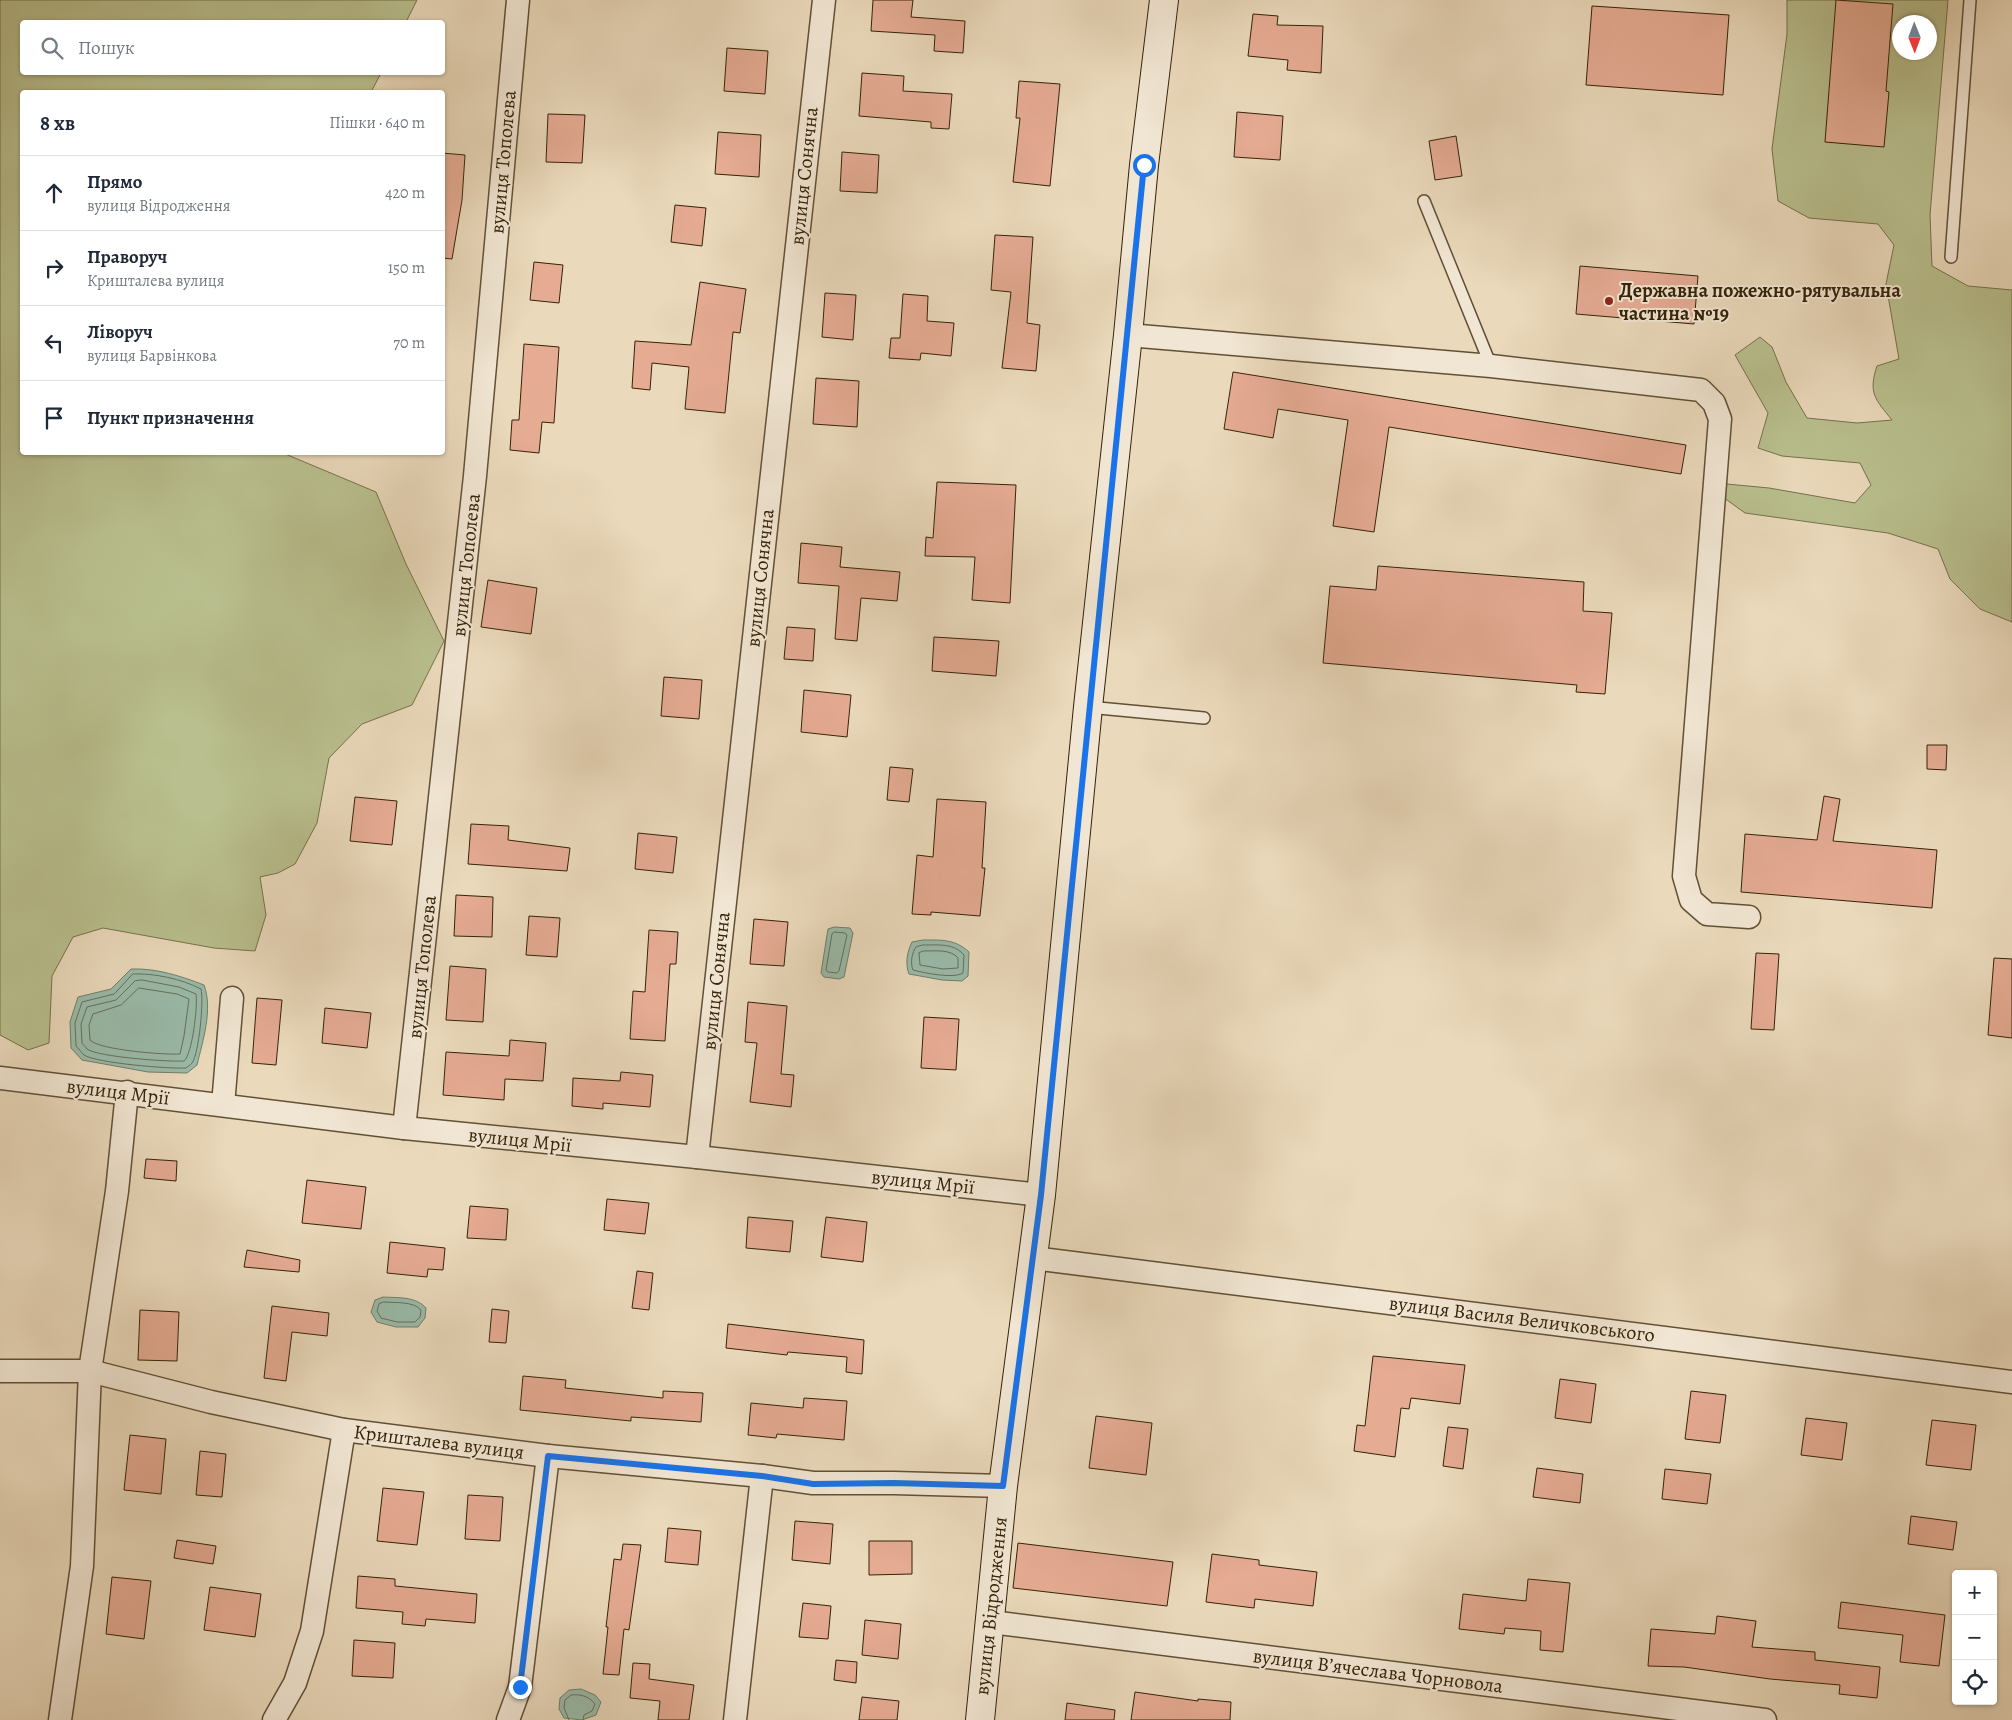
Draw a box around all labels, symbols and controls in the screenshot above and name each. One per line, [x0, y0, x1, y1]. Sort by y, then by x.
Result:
north arrow [1892, 15, 1937, 60]
search box [20, 20, 445, 75]
icon: search [38, 34, 66, 62]
text: Пошук [78, 35, 135, 61]
street label: вулиця Тополева [483, 88, 523, 235]
street label: вулиця Сонячна [783, 105, 825, 247]
text: 8 хв [40, 109, 75, 137]
text: Пішки · 640 m [329, 112, 425, 134]
route start [1133, 154, 1156, 177]
text: Прямо [87, 169, 142, 195]
icon: ahead [40, 179, 68, 207]
text: 420 m [385, 182, 425, 204]
text: вулиця Відродження [87, 195, 230, 217]
text: Праворуч [87, 244, 167, 270]
icon: right [40, 254, 68, 282]
text: 150 m [388, 257, 425, 279]
text: Кришталева вулиця [87, 270, 224, 292]
place label: Державна пожежно-рятувальна частина №19 [1619, 277, 1901, 327]
marker: Державна пожежно-рятувальна частина №19 [1603, 295, 1615, 307]
text: Ліворуч [87, 319, 153, 345]
icon: left [40, 329, 68, 357]
text: 70 m [393, 332, 425, 354]
text: вулиця Барвінкова [87, 345, 217, 367]
icon: arrive [40, 404, 68, 432]
text: Пункт призначення [87, 405, 254, 431]
street label: вулиця Тополева [445, 491, 487, 638]
street label: вулиця Сонячна [739, 507, 781, 649]
street label: вулиця Тополева [401, 893, 443, 1040]
street label: вулиця Сонячна [695, 910, 737, 1052]
street label: вулиця Мрії [65, 1072, 171, 1112]
street label: вулиця Мрії [467, 1121, 573, 1159]
street label: вулиця Мрії [870, 1163, 976, 1201]
street label: вулиця Василя Величковського [1387, 1289, 1657, 1349]
street label: Кришталева вулиця [352, 1418, 526, 1466]
street label: вулиця Відродження [968, 1515, 1014, 1697]
map controls [1952, 1570, 1997, 1705]
button: + [1952, 1570, 1997, 1615]
button: − [1952, 1615, 1997, 1660]
street label: вулиця Вʼячеслава Чорновола [1251, 1642, 1505, 1700]
button: locate [1952, 1660, 1997, 1705]
route end [509, 1676, 532, 1699]

